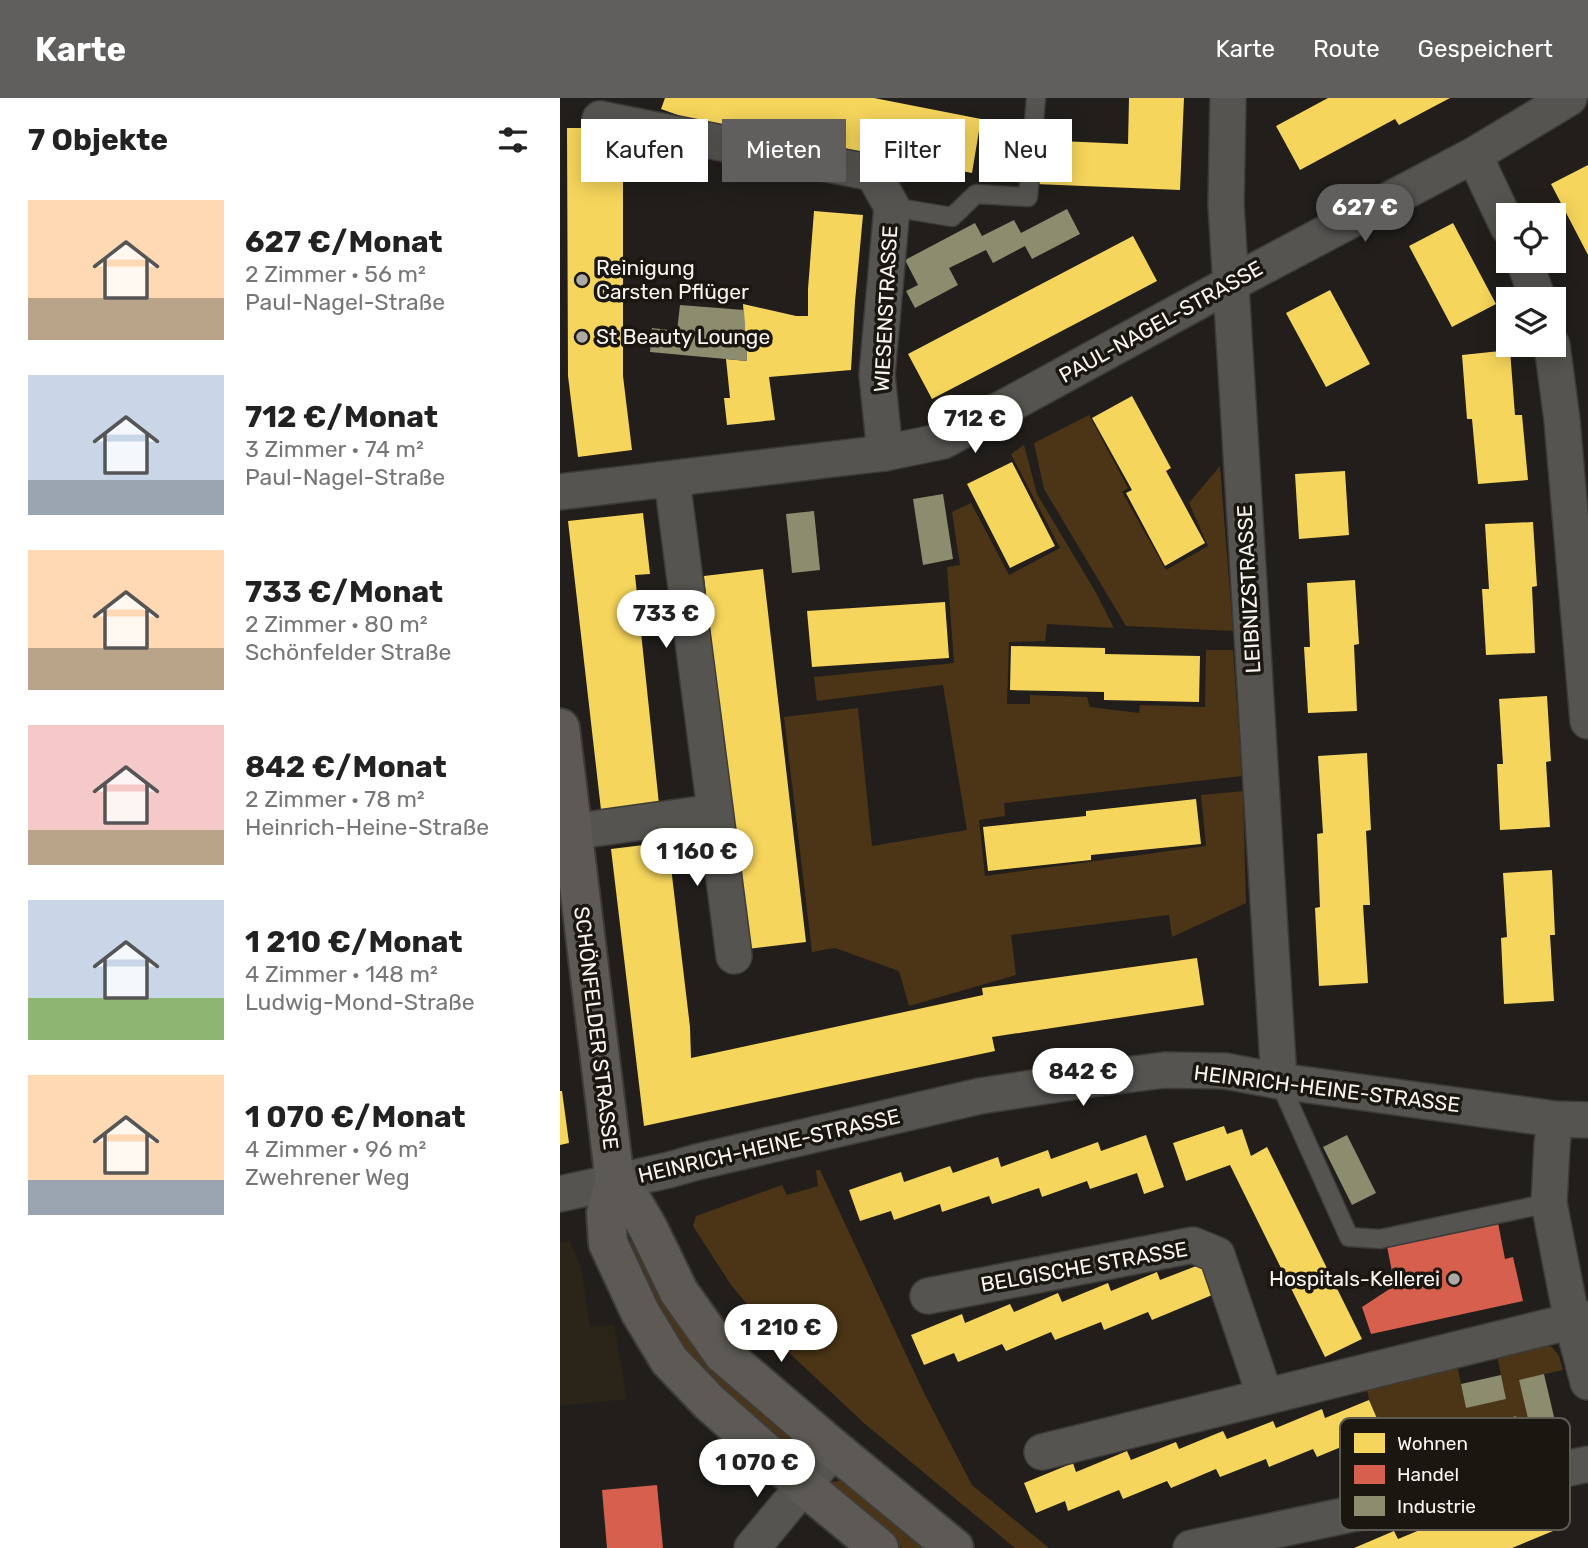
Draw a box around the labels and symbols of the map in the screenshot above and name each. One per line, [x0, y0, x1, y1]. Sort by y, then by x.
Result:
pin: 627 € [1316, 184, 1414, 244]
street label: WIESENSTRASSE [869, 225, 902, 393]
place label: Reinigung Carsten Pflüger [596, 255, 749, 304]
street label: PAUL-NAGEL-STRASSE [1055, 255, 1267, 388]
marker: Reinigung Carsten Pflüger [574, 272, 590, 288]
place label: St Beauty Lounge [596, 324, 770, 349]
marker: St Beauty Lounge [574, 329, 590, 345]
pin: 712 € [926, 396, 1024, 455]
street label: LEIBNIZSTRASSE [1232, 504, 1265, 674]
pin: 733 € [617, 590, 715, 650]
pin: 1 160 € [632, 828, 762, 888]
street label: SCHÖNFELDER STRASSE [569, 905, 624, 1151]
pin: 842 € [1034, 1048, 1132, 1108]
street label: HEINRICH-HEINE-STRASSE [1192, 1060, 1462, 1117]
street label: HEINRICH-HEINE-STRASSE [635, 1103, 902, 1188]
street label: BELGISCHE STRASSE [978, 1236, 1189, 1297]
place label: Hospitals-Kellerei [1269, 1266, 1440, 1291]
marker: Hospitals-Kellerei [1446, 1271, 1462, 1287]
pin: 1 210 € [716, 1304, 846, 1364]
legend [1340, 1418, 1570, 1530]
text: Wohnen [1397, 1432, 1468, 1455]
pin: 1 070 € [692, 1440, 822, 1499]
text: Handel [1397, 1463, 1459, 1486]
text: Industrie [1397, 1495, 1476, 1518]

